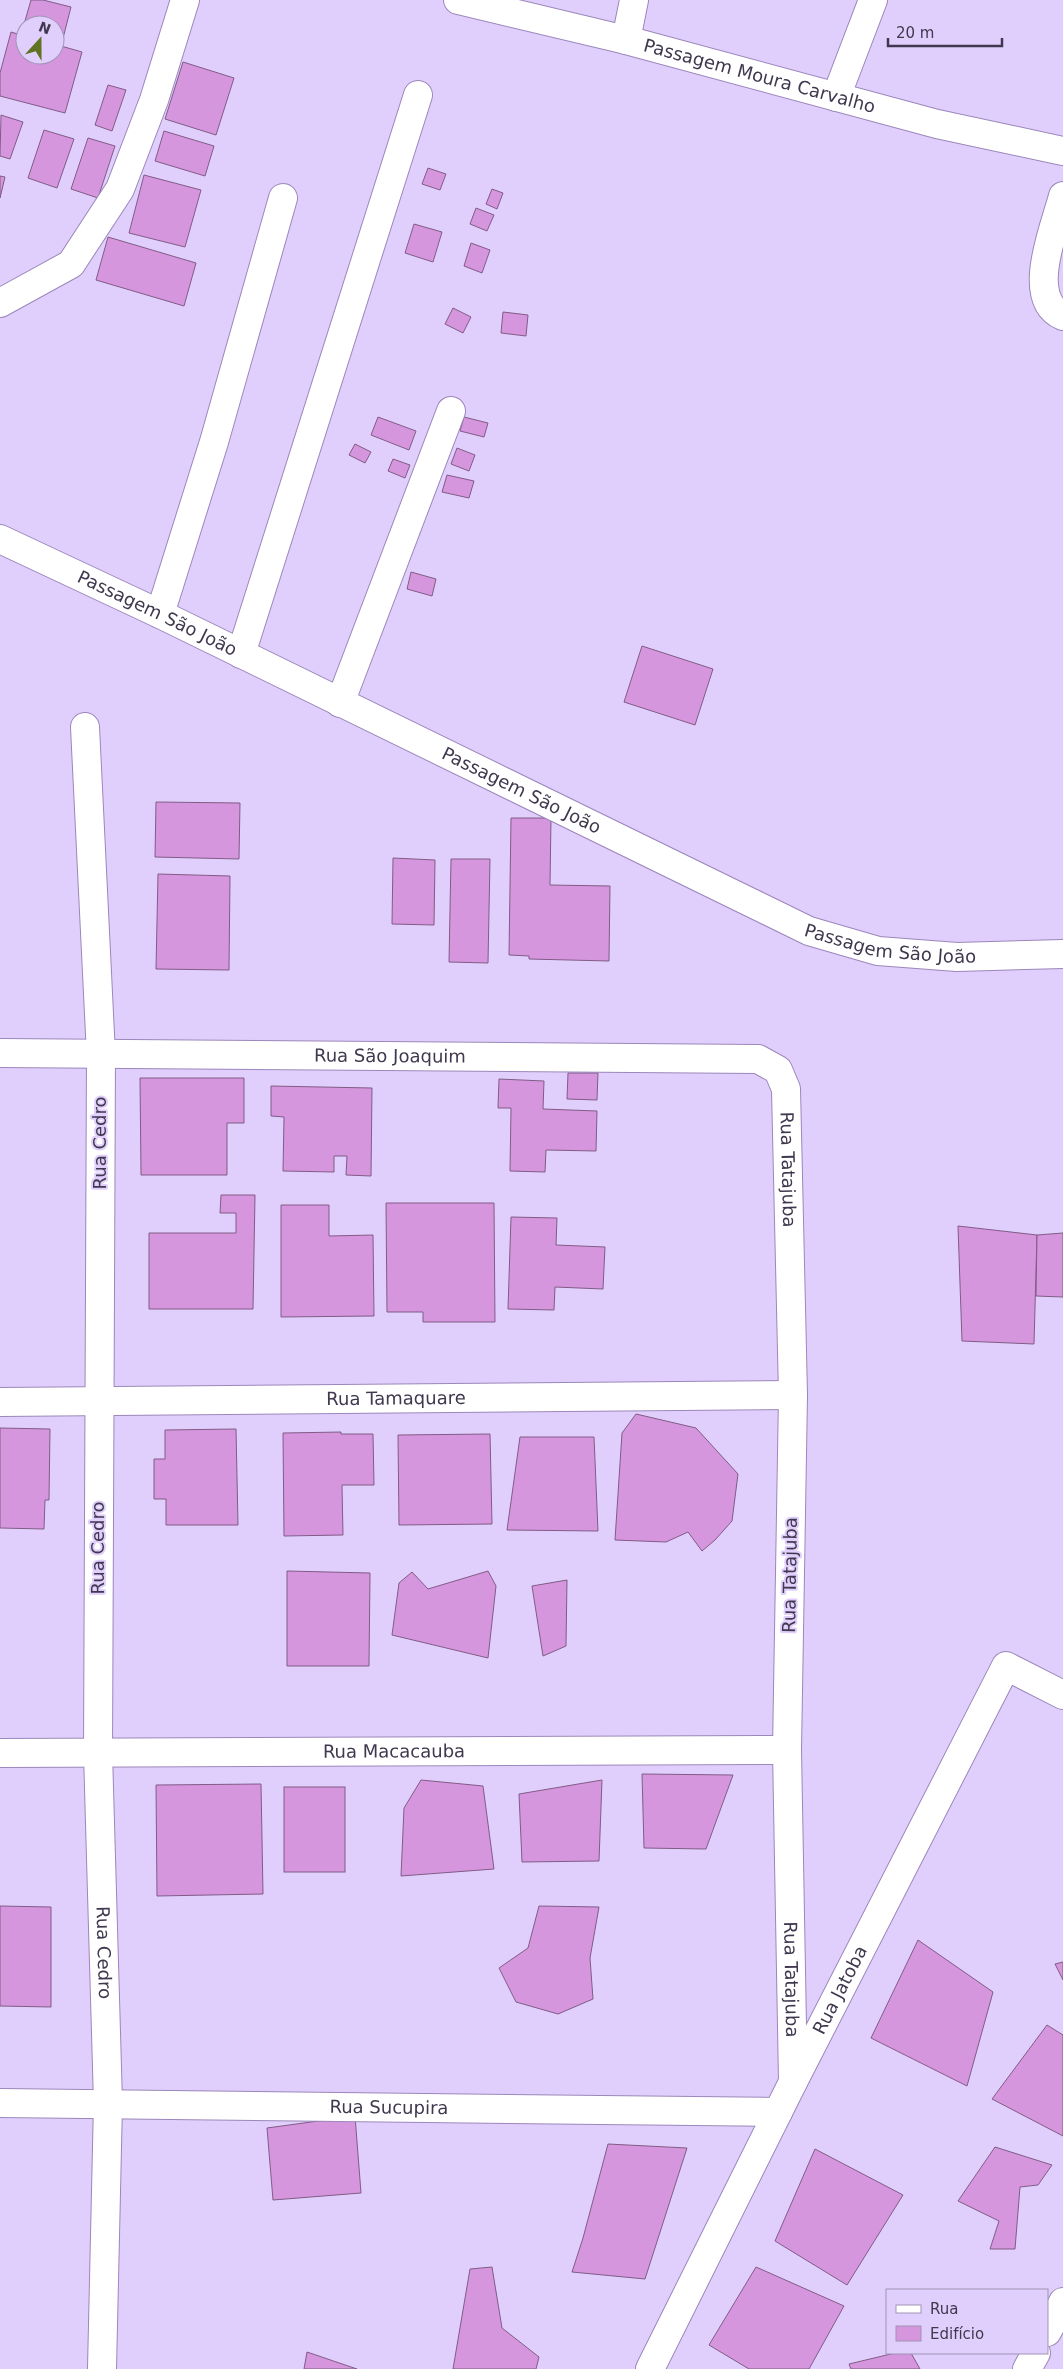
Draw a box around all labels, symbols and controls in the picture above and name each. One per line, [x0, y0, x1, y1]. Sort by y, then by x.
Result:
north arrow [15, 15, 65, 65]
scale bar [888, 15, 1002, 47]
text: N [36, 18, 53, 37]
text: 20 m [896, 24, 934, 42]
street label: Passagem Moura Carvalho [642, 34, 878, 117]
street label: Passagem São João [74, 566, 241, 660]
street label: Passagem São João [439, 742, 605, 838]
street label: Passagem São João [802, 919, 976, 967]
street label: Rua São Joaquim [314, 1044, 466, 1067]
street label: Rua Cedro [89, 1097, 110, 1189]
street label: Rua Tatajuba [777, 1111, 800, 1228]
street label: Rua Tamaquare [326, 1387, 466, 1409]
street label: Rua Cedro [87, 1502, 108, 1594]
street label: Rua Tatajuba [778, 1517, 801, 1633]
street label: Rua Macacauba [323, 1740, 465, 1762]
street label: Rua Cedro [92, 1906, 116, 1999]
street label: Rua Tatajuba [780, 1921, 803, 2038]
street label: Rua Jatoba [808, 1942, 871, 2038]
street label: Rua Sucupira [329, 2096, 449, 2118]
legend [886, 2289, 1048, 2354]
text: Rua [930, 2300, 958, 2318]
text: Edifício [930, 2325, 984, 2343]

